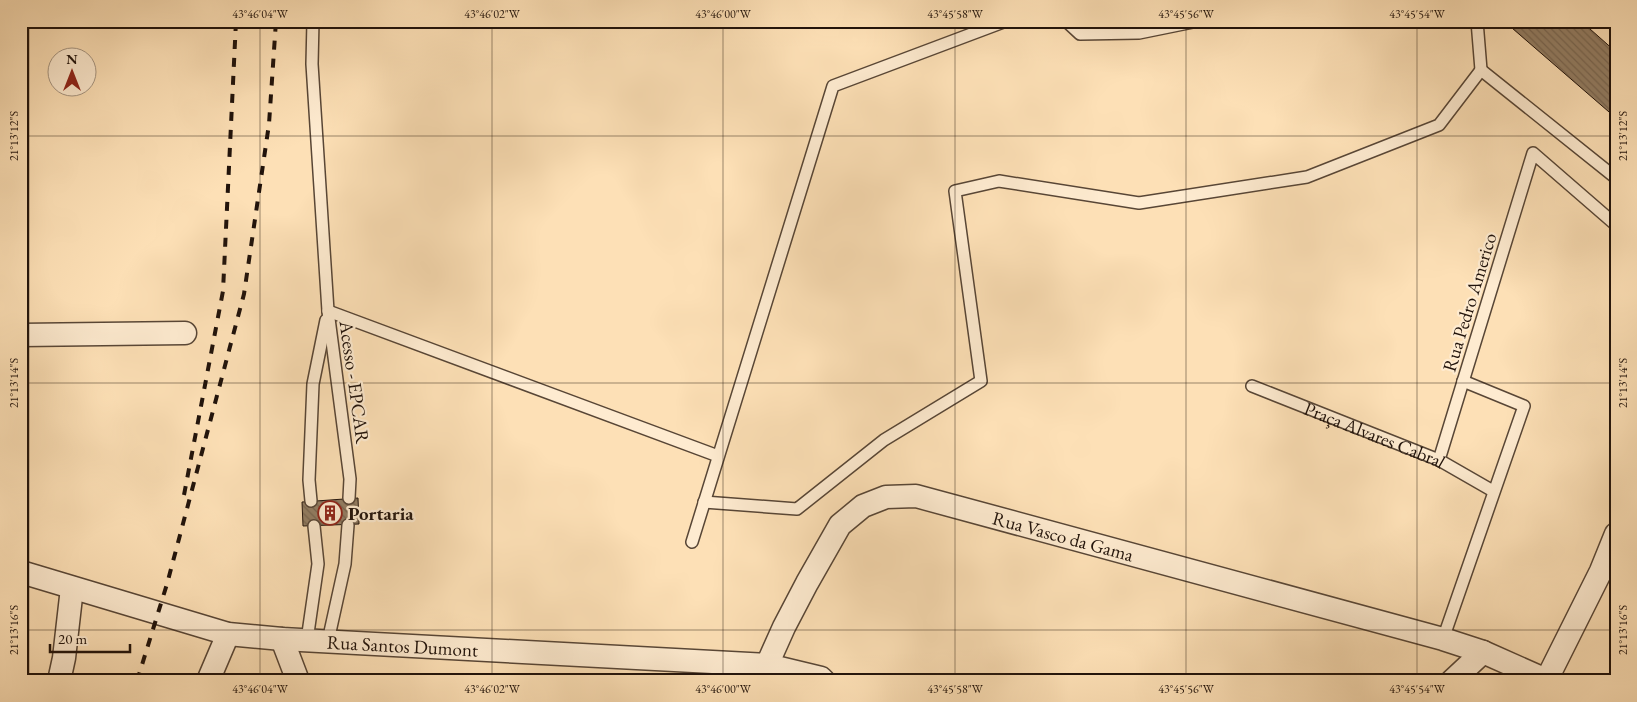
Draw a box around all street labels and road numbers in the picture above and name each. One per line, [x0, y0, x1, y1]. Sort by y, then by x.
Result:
street label: Rua Pedro Americo [1436, 230, 1502, 375]
street label: Acesso - EPCAR [333, 318, 376, 446]
street label: Praça Alvares Cabral [1300, 396, 1450, 474]
street label: Rua Vasco da Gama [990, 505, 1137, 568]
street label: Rua Santos Dumont [326, 629, 479, 662]

